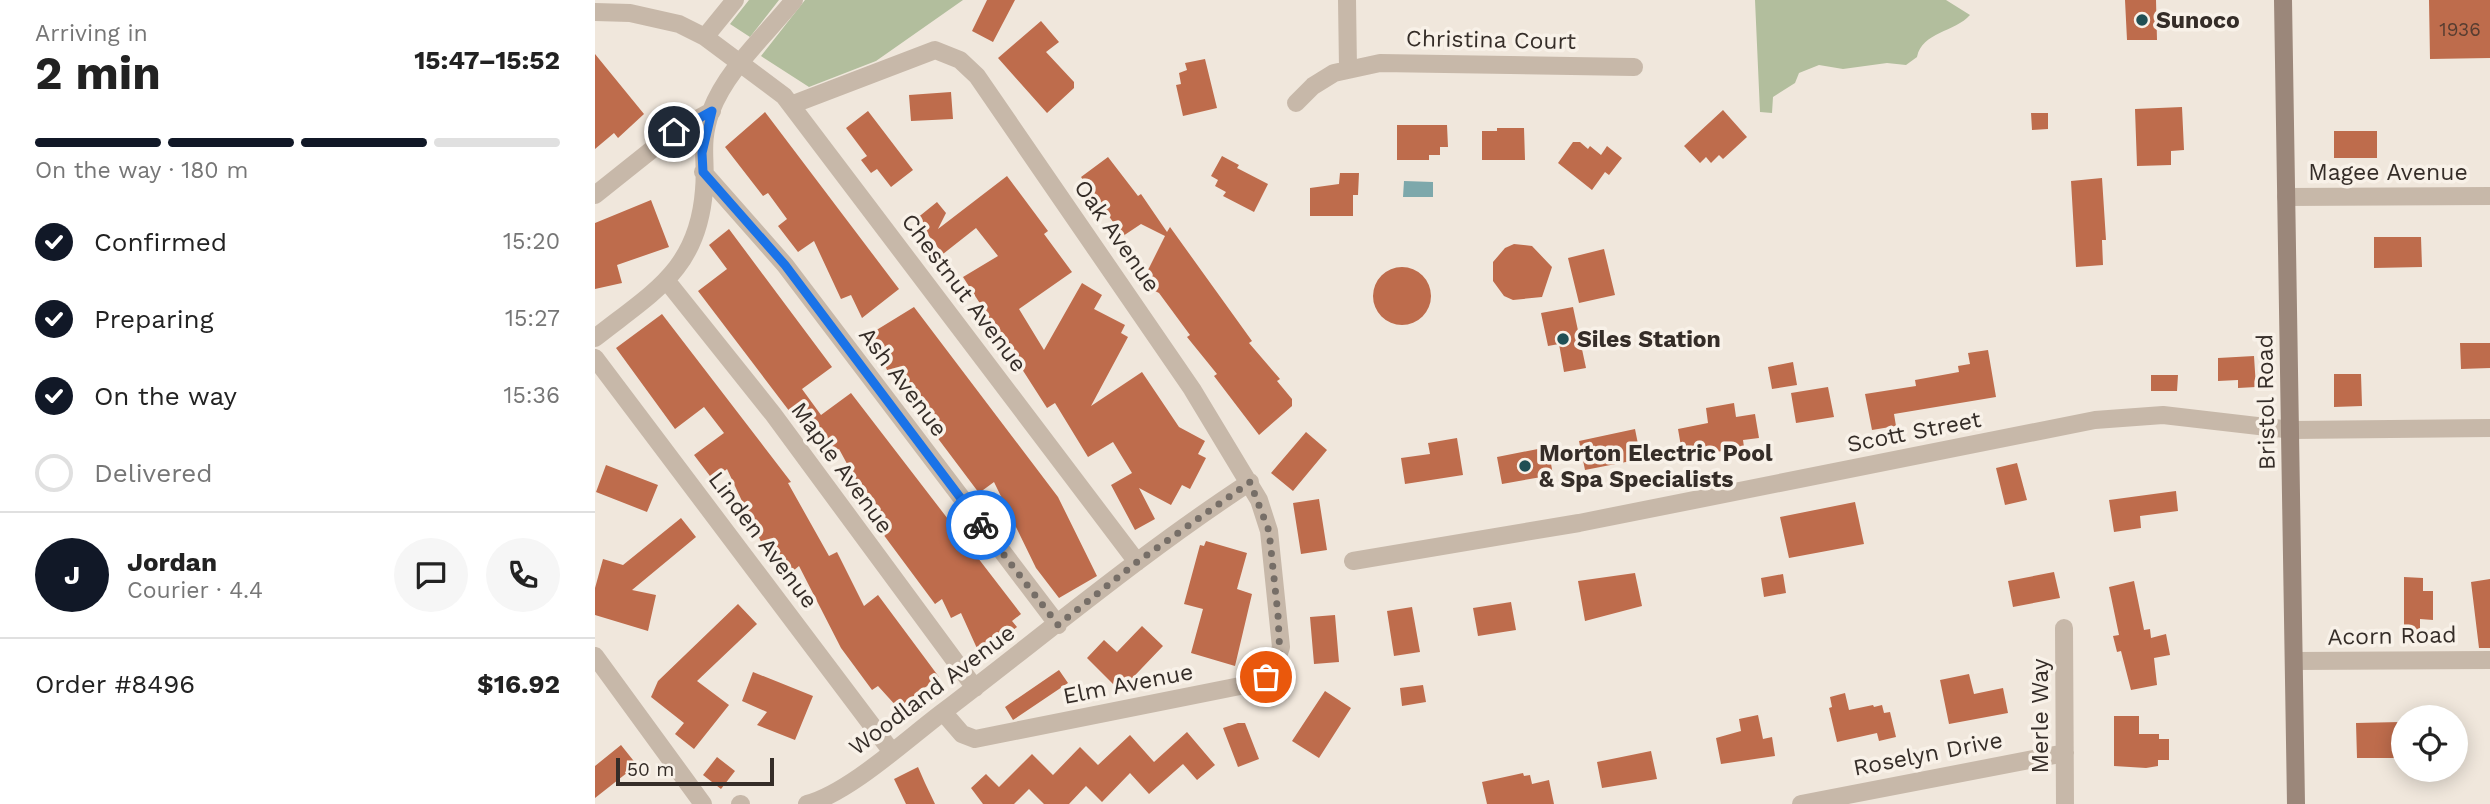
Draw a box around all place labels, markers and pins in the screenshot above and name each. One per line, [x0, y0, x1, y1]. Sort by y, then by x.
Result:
place label: Sunoco [2156, 7, 2240, 34]
marker: Sunoco [2134, 12, 2150, 28]
pin [644, 102, 704, 162]
place label: Siles Station [1577, 326, 1721, 353]
marker: Siles Station [1555, 331, 1571, 347]
place label: Morton Electric Pool & Spa Specialists [1539, 440, 1773, 493]
marker: Morton Electric Pool & Spa Specialists [1517, 458, 1533, 474]
pin [1236, 647, 1296, 707]

